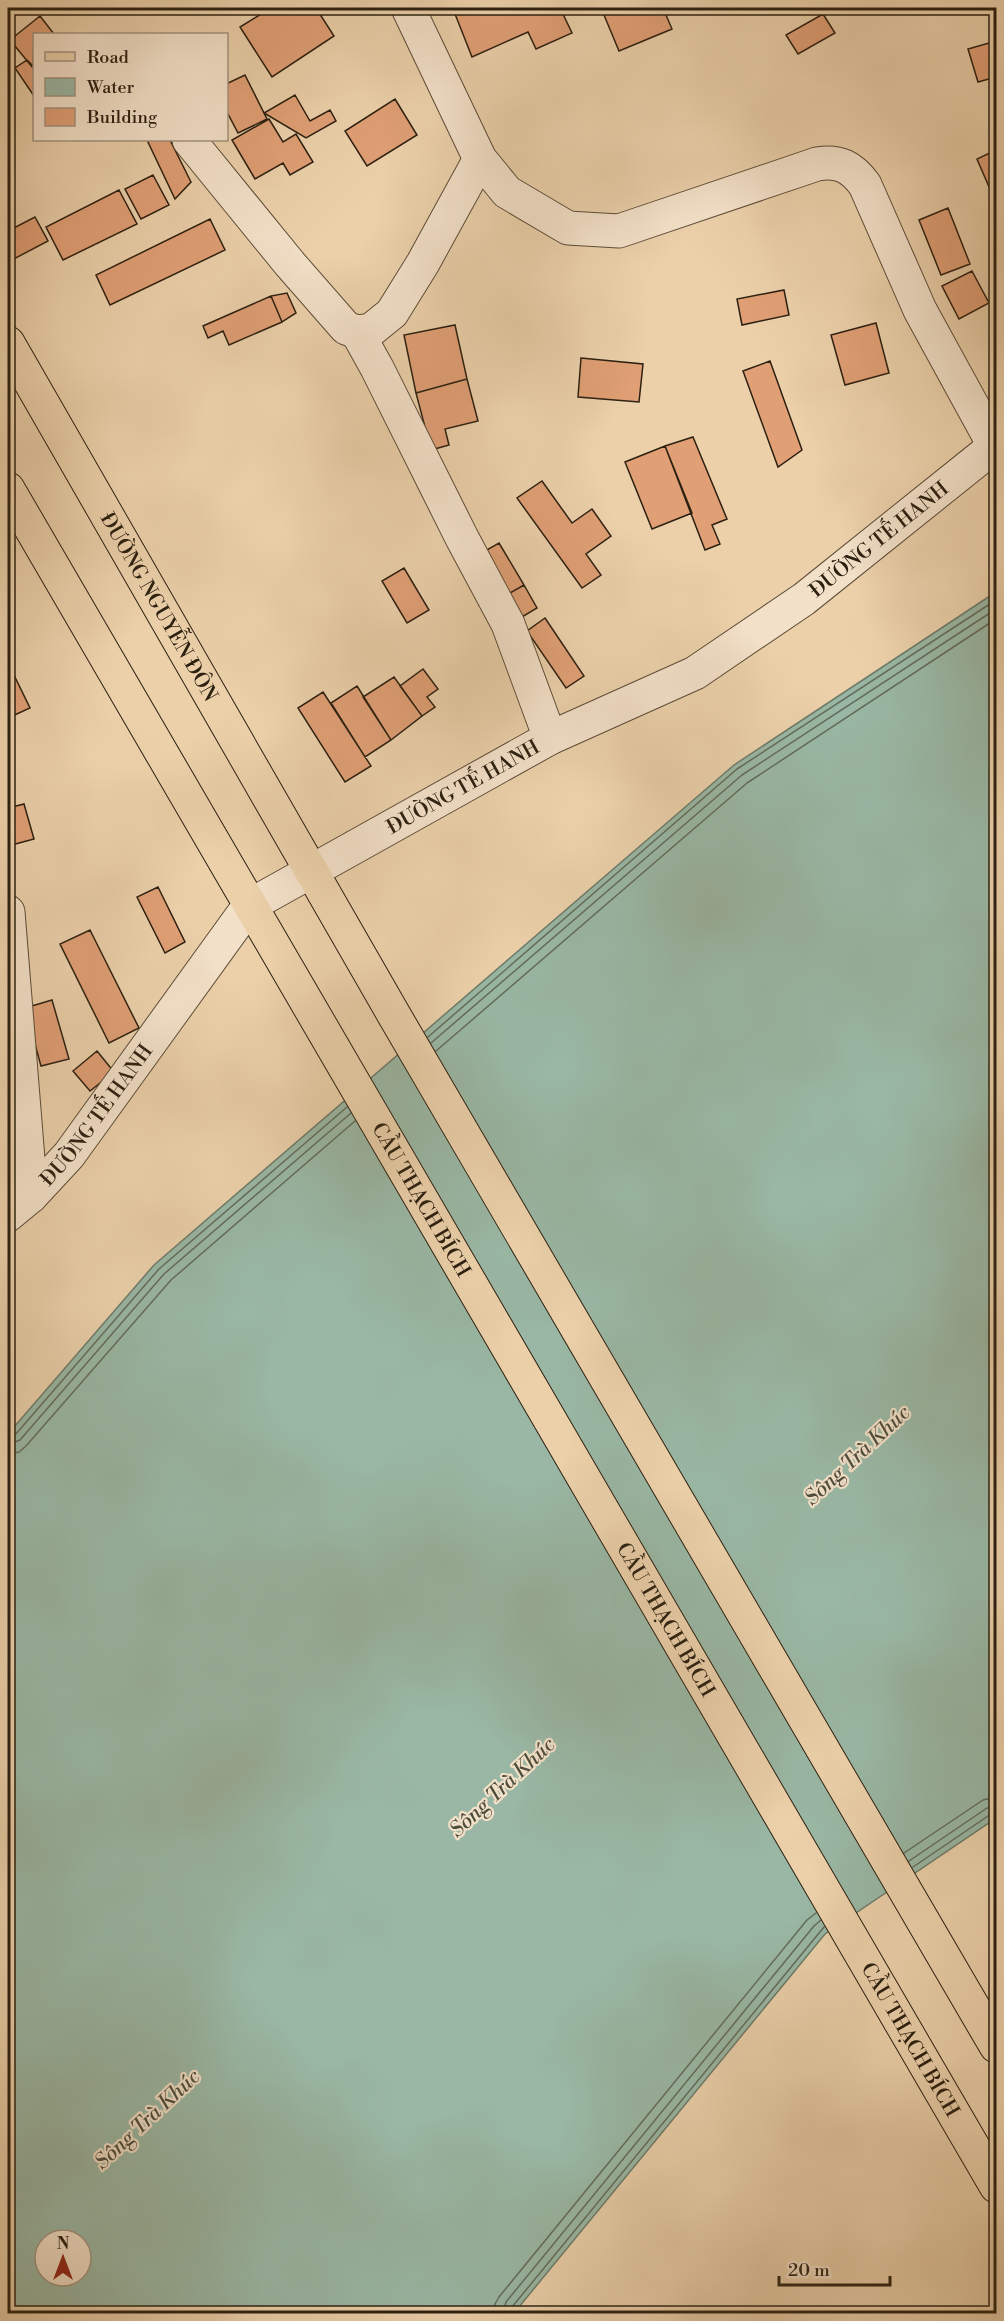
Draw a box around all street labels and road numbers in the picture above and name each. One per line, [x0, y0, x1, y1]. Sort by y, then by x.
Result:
street label: ĐƯỜNG TẾ HANH [805, 477, 954, 604]
street label: ĐƯỜNG NGUYỄN ĐÔN [94, 508, 222, 707]
street label: ĐƯỜNG TẾ HANH [383, 735, 545, 841]
street label: ĐƯỜNG TẾ HANH [36, 1040, 159, 1192]
street label: CẦU THẠCH BÍCH [366, 1118, 475, 1282]
street label: CẦU THẠCH BÍCH [610, 1538, 720, 1702]
street label: CẦU THẠCH BÍCH [855, 1958, 964, 2122]

